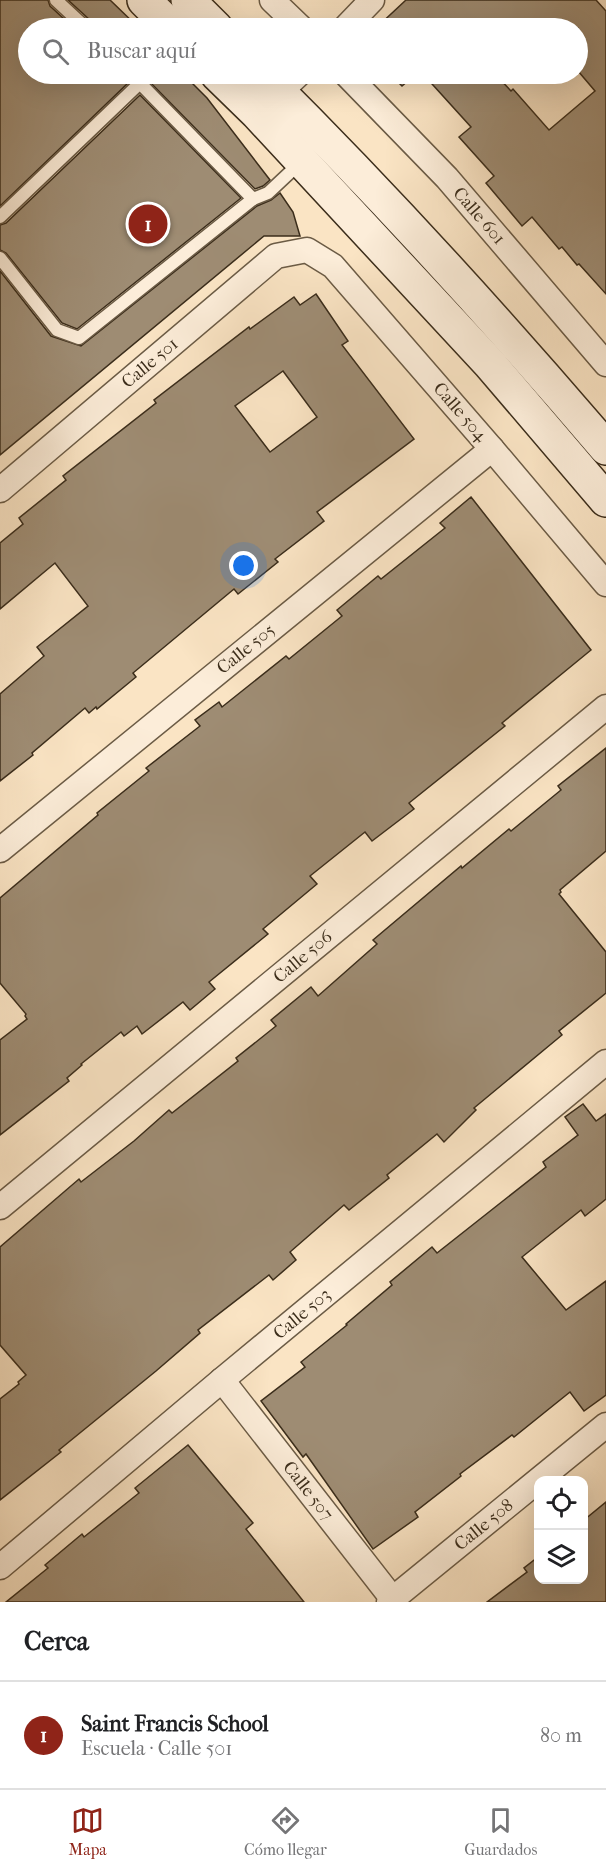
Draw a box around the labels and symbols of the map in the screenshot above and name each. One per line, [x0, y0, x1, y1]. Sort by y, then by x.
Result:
street label: Calle 601 [448, 183, 510, 249]
pin: 1 [128, 202, 168, 246]
street label: Calle 501 [118, 333, 182, 393]
street label: Calle 504 [429, 378, 491, 446]
your location [229, 551, 258, 580]
street label: Calle 505 [213, 619, 279, 679]
street label: Calle 506 [269, 926, 337, 988]
street label: Calle 503 [269, 1284, 335, 1344]
street label: Calle 507 [278, 1457, 338, 1525]
street label: Calle 508 [450, 1495, 518, 1555]

